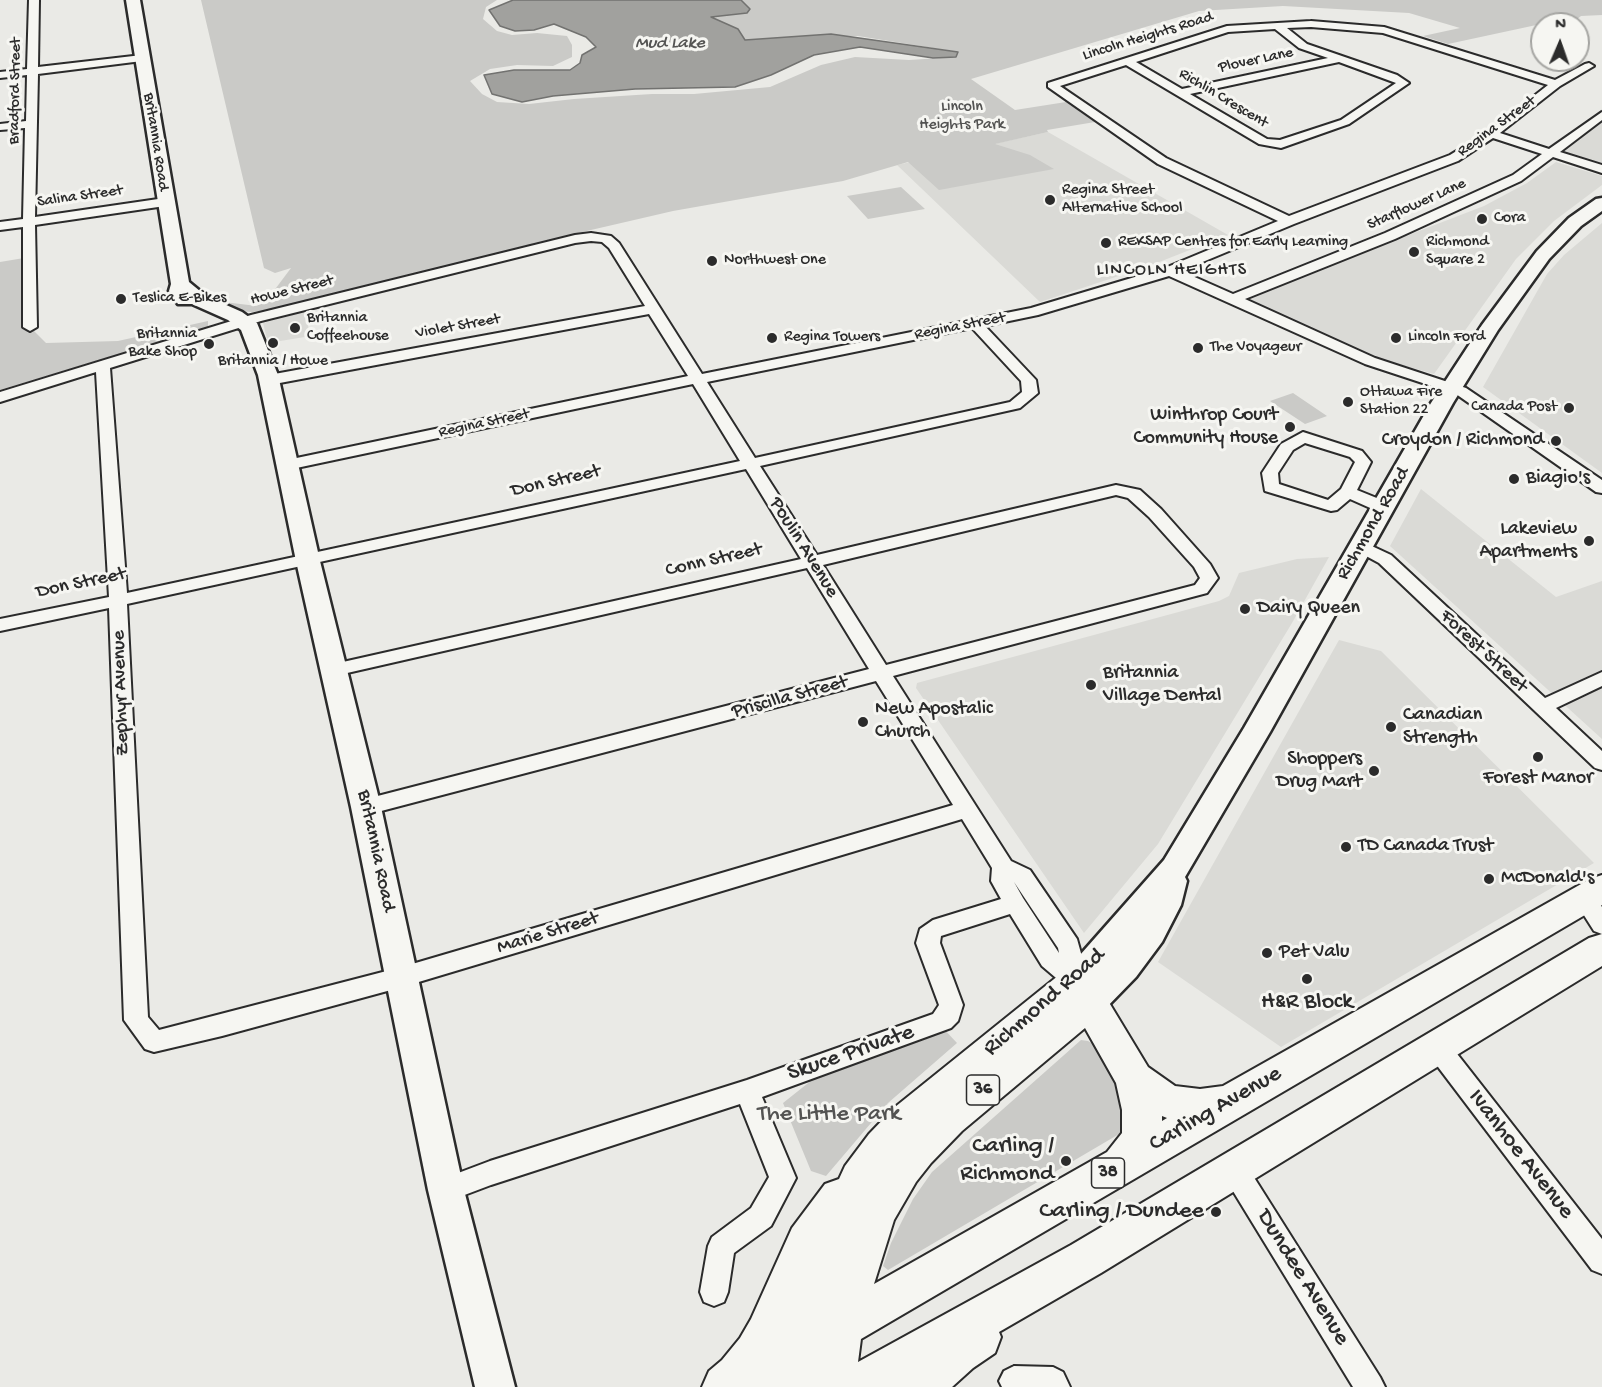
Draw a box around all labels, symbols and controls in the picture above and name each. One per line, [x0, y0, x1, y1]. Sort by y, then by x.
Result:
street label: Lincoln Heights Road [1081, 8, 1215, 66]
north arrow [1530, 12, 1590, 72]
text: N [1555, 16, 1566, 35]
water label: Mud Lake [635, 33, 705, 55]
street label: Bradford Street [5, 37, 27, 145]
street label: Plover Lane [1217, 44, 1295, 78]
street label: Richlin Crescent [1175, 65, 1271, 133]
street label: Britannia Road [138, 92, 172, 192]
street label: Regina Street [1454, 92, 1540, 162]
park label: Lincoln Heights Park [919, 98, 1005, 136]
street label: Starflower Lane [1365, 175, 1469, 235]
street label: Salina Street [36, 181, 124, 213]
place label: Regina Street Alternative School [1062, 181, 1183, 219]
marker: Regina Street Alternative School [1043, 193, 1057, 207]
place label: Cora [1494, 209, 1526, 229]
marker: Cora [1475, 212, 1489, 226]
place label: REKSAP Centres for Early Learning [1118, 233, 1348, 253]
place label: Richmond Square 2 [1426, 233, 1489, 271]
marker: REKSAP Centres for Early Learning [1099, 236, 1113, 250]
marker: Richmond Square 2 [1407, 245, 1421, 259]
place label: Northwest One [724, 251, 826, 271]
marker: Northwest One [705, 254, 719, 268]
district label: LINCOLN HEIGHTS [1096, 260, 1248, 282]
street label: Howe Street [249, 271, 335, 311]
place label: Teslica E-Bikes [133, 289, 226, 309]
marker: Teslica E-Bikes [114, 292, 128, 306]
place label: Britannia Coffeehouse [307, 309, 389, 347]
street label: Regina Street [913, 309, 1007, 345]
street label: Violet Street [414, 310, 502, 344]
marker: Britannia Coffeehouse [288, 321, 302, 335]
place label: Britannia Bake Shop [129, 325, 197, 363]
place label: Regina Towers [784, 328, 880, 348]
place label: Lincoln Ford [1408, 328, 1485, 348]
marker: Regina Towers [765, 331, 779, 345]
marker: Lincoln Ford [1389, 331, 1403, 345]
marker: Britannia / Howe [266, 336, 280, 350]
marker: Britannia Bake Shop [202, 337, 216, 351]
place label: The Voyageur [1210, 338, 1301, 358]
marker: The Voyageur [1191, 341, 1205, 355]
place label: Britannia / Howe [218, 352, 328, 372]
place label: Ottawa Fire Station 22 [1360, 383, 1442, 421]
marker: Ottawa Fire Station 22 [1341, 395, 1355, 409]
place label: Canada Post [1471, 398, 1557, 418]
marker: Canada Post [1562, 401, 1576, 415]
place label: Winthrop Court Community House [1134, 404, 1278, 451]
street label: Regina Street [437, 405, 531, 443]
marker: Winthrop Court Community House [1283, 420, 1297, 434]
place label: Croydon / Richmond [1382, 429, 1544, 453]
marker: Croydon / Richmond [1549, 434, 1563, 448]
street label: Don Street [509, 460, 603, 504]
street label: Richmond Road [1332, 463, 1416, 585]
place label: Biagio's [1526, 467, 1590, 491]
marker: Biagio's [1507, 472, 1521, 486]
street label: Poulin Avenue [763, 493, 843, 603]
place label: Lakeview Apartments [1479, 518, 1577, 565]
marker: Lakeview Apartments [1582, 534, 1596, 548]
street label: Conn Street [663, 538, 765, 584]
street label: Don Street [34, 563, 128, 605]
place label: Dairy Queen [1257, 597, 1360, 621]
marker: Dairy Queen [1238, 602, 1252, 616]
street label: Forest Street [1434, 605, 1532, 699]
street label: Zephyr Avenue [108, 630, 136, 756]
place label: Britannia Village Dental [1103, 662, 1221, 709]
street label: Priscilla Street [729, 671, 851, 725]
marker: Britannia Village Dental [1084, 678, 1098, 692]
place label: New Apostalic Church [875, 698, 993, 745]
place label: Canadian Strength [1403, 704, 1482, 751]
marker: New Apostalic Church [856, 715, 870, 729]
marker: Canadian Strength [1384, 720, 1398, 734]
place label: Shoppers Drug Mart [1276, 748, 1362, 795]
marker: Forest Manor [1531, 750, 1545, 764]
marker: Shoppers Drug Mart [1367, 764, 1381, 778]
place label: Forest Manor [1483, 767, 1593, 791]
street label: Britannia Road [350, 788, 400, 914]
place label: TD Canada Trust [1358, 835, 1493, 859]
marker: TD Canada Trust [1339, 840, 1353, 854]
place label: McDonald's [1501, 867, 1594, 891]
marker: McDonald's [1482, 872, 1496, 886]
street label: Marie Street [494, 907, 602, 961]
place label: Pet Valu [1279, 941, 1349, 965]
street label: Richmond Road [978, 942, 1112, 1064]
marker: Pet Valu [1260, 946, 1274, 960]
marker: H&R Block [1300, 972, 1314, 986]
place label: H&R Block [1261, 989, 1353, 1017]
street label: Skuce Private [784, 1019, 918, 1089]
street label: Carling Avenue [1145, 1060, 1287, 1160]
road number: 36 [966, 1075, 1000, 1105]
street label: Ivanhoe Avenue [1460, 1084, 1580, 1226]
park label: The Little Park [758, 1101, 900, 1129]
place label: Carling / Richmond [960, 1133, 1054, 1189]
marker: Carling / Richmond [1059, 1154, 1073, 1168]
road number: 38 [1092, 1158, 1124, 1188]
place label: Carling / Dundee [1039, 1198, 1204, 1226]
marker: Carling / Dundee [1209, 1205, 1223, 1219]
street label: Dundee Avenue [1249, 1205, 1355, 1351]

